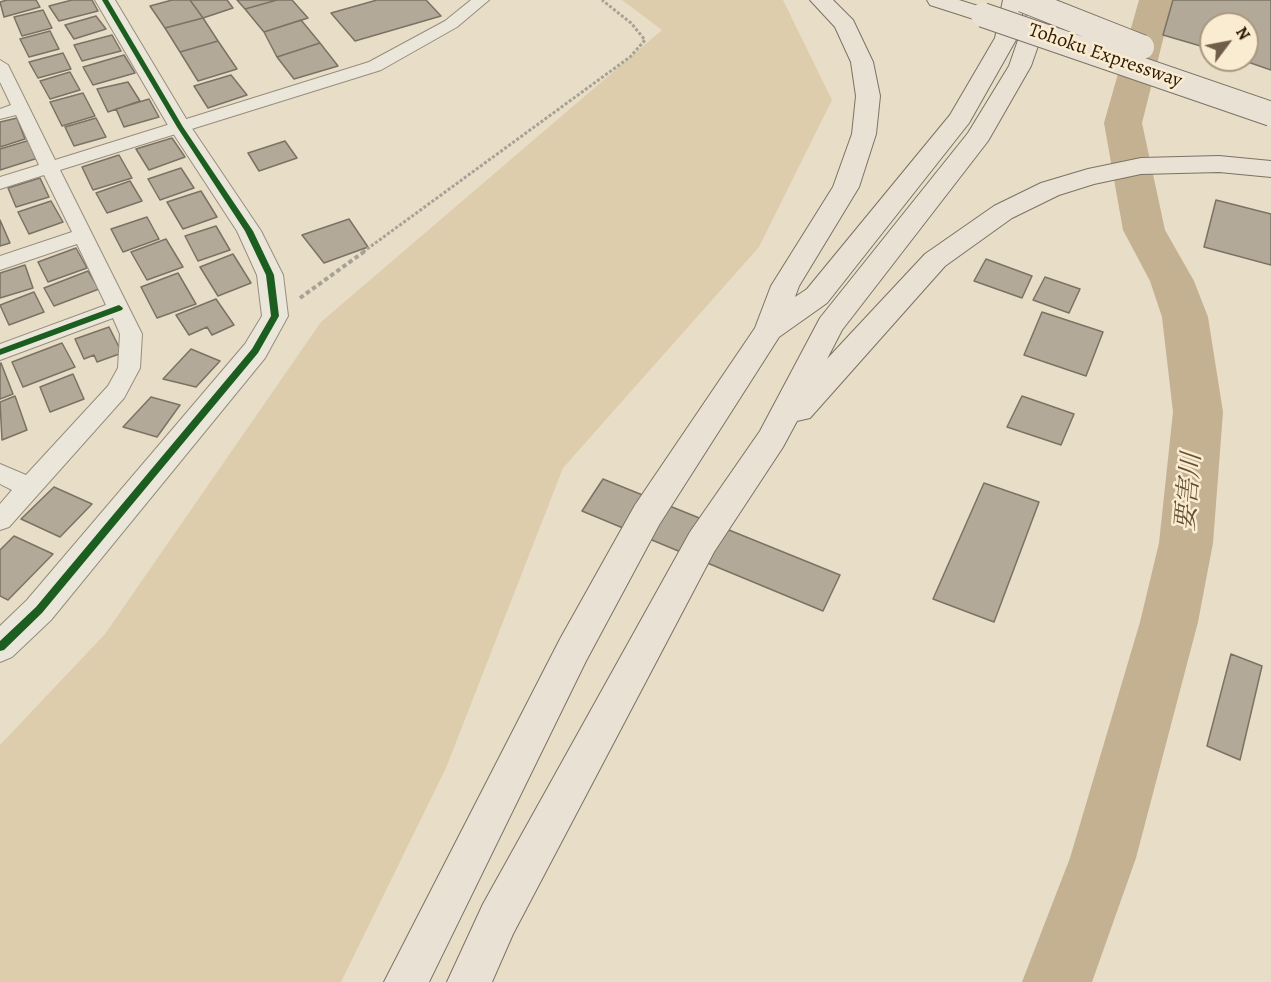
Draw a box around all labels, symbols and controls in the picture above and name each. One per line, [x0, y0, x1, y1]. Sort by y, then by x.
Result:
north arrow [1199, 12, 1259, 72]
street label: Tohoku Expressway [1025, 18, 1185, 94]
text: N [1230, 23, 1255, 44]
water label: 要害川 [1171, 452, 1209, 532]

